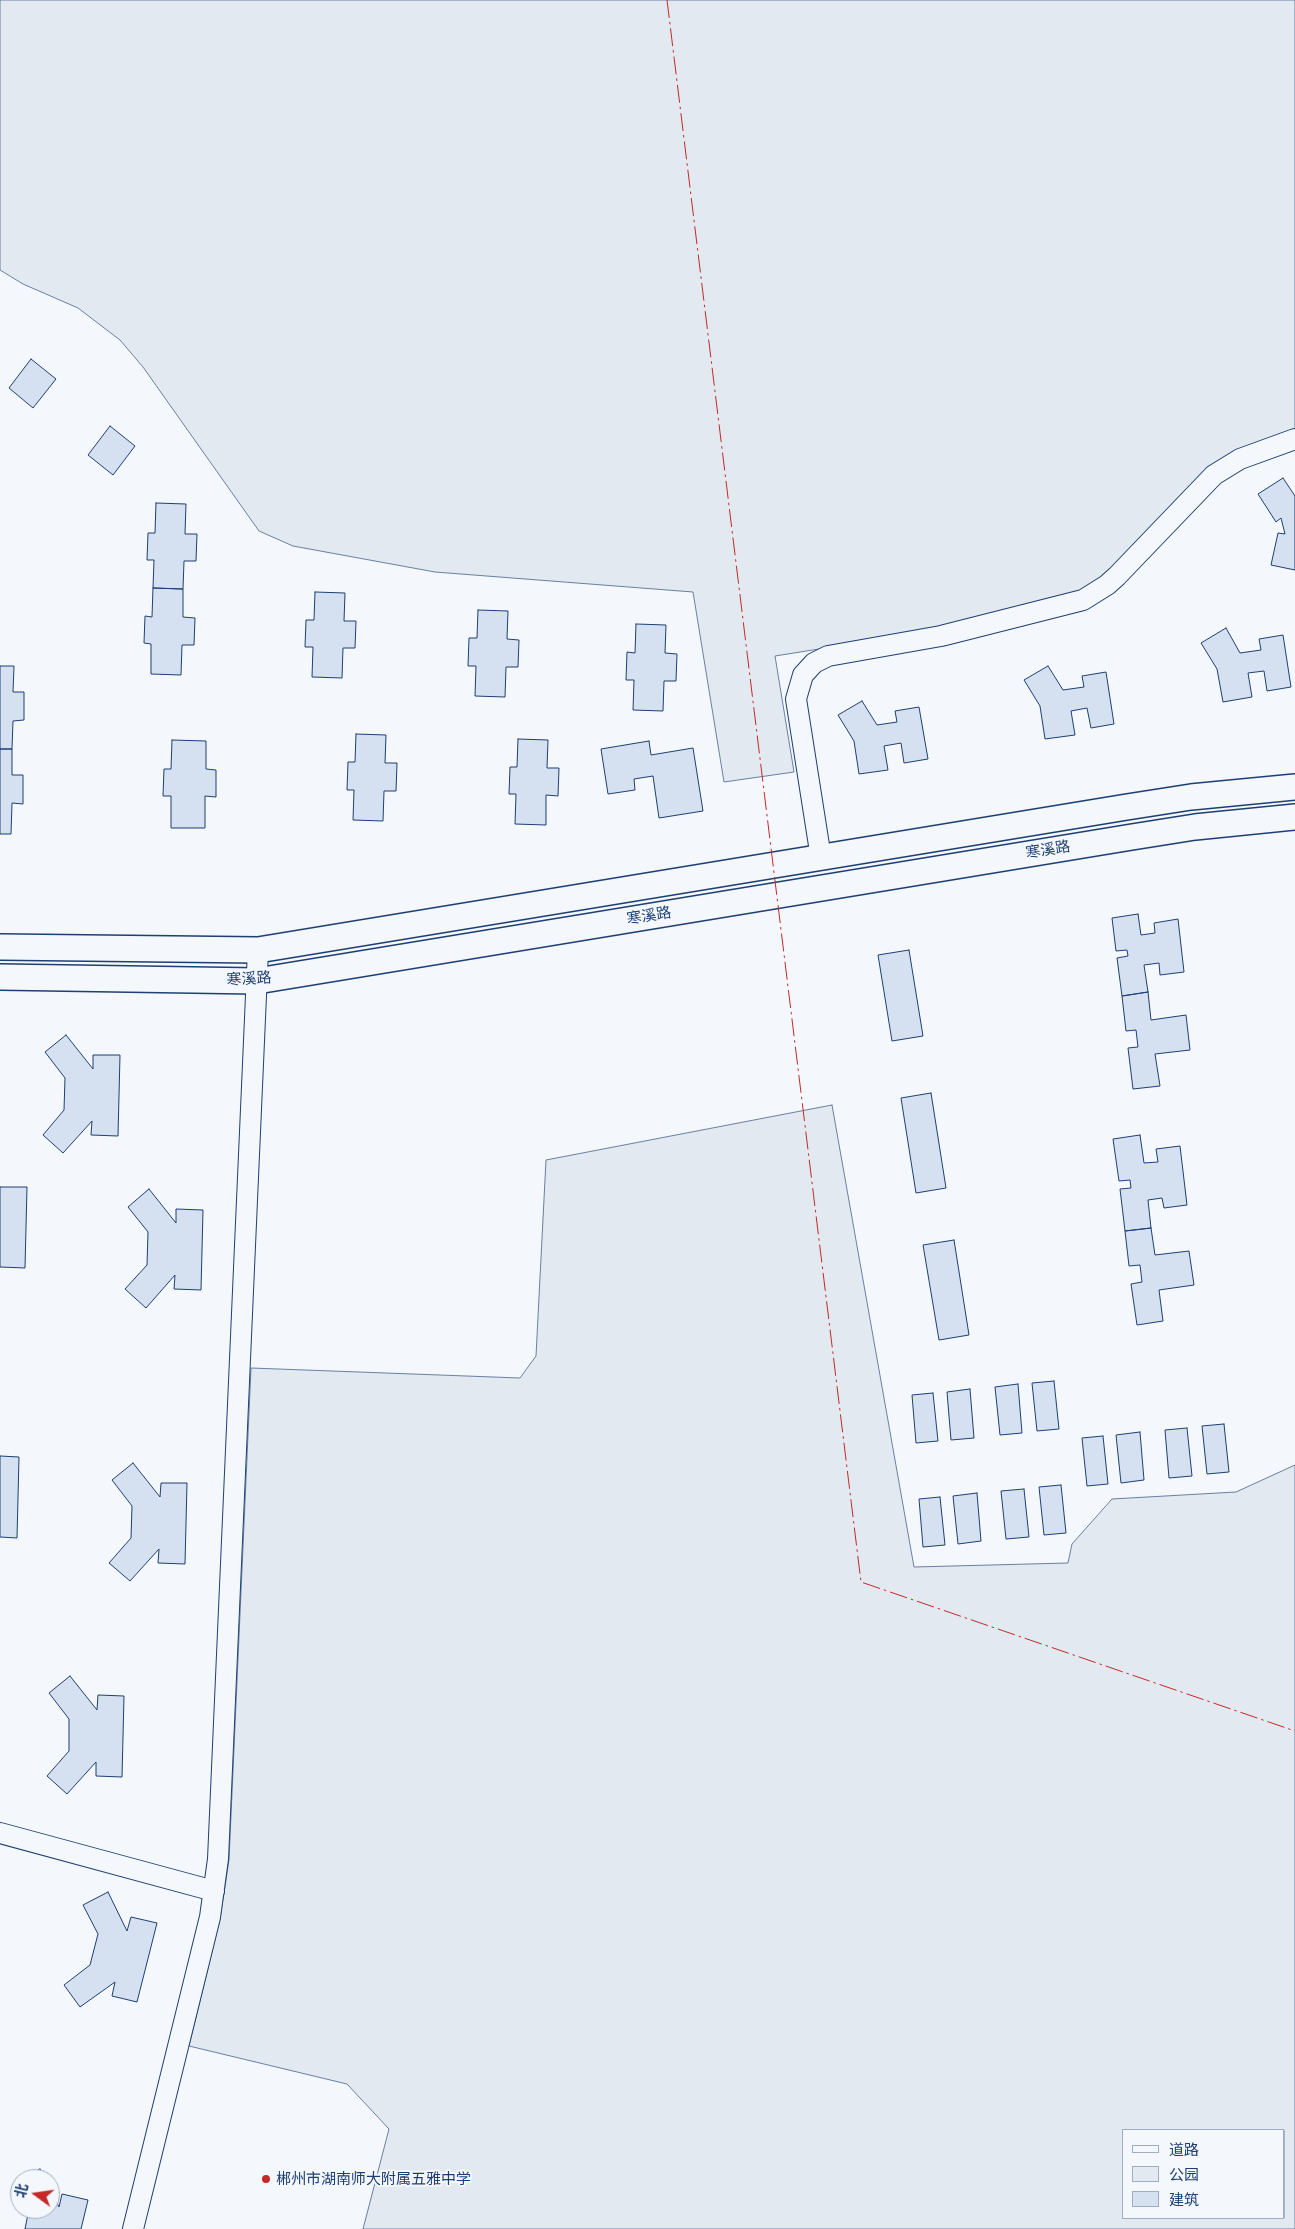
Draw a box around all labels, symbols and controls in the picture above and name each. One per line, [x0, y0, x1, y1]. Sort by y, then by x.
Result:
street label: 寒溪路 [1024, 838, 1072, 862]
street label: 寒溪路 [625, 904, 673, 928]
street label: 寒溪路 [226, 969, 272, 989]
legend [1122, 2129, 1285, 2219]
text: 道路 [1169, 2140, 1199, 2159]
text: 公园 [1169, 2165, 1199, 2184]
north arrow [10, 2169, 60, 2219]
place label: 郴州市湖南师大附属五雅中学 [276, 2170, 471, 2188]
marker: 郴州市湖南师大附属五雅中学 [260, 2173, 272, 2185]
text: 北 [11, 2182, 31, 2199]
text: 建筑 [1169, 2190, 1199, 2209]

